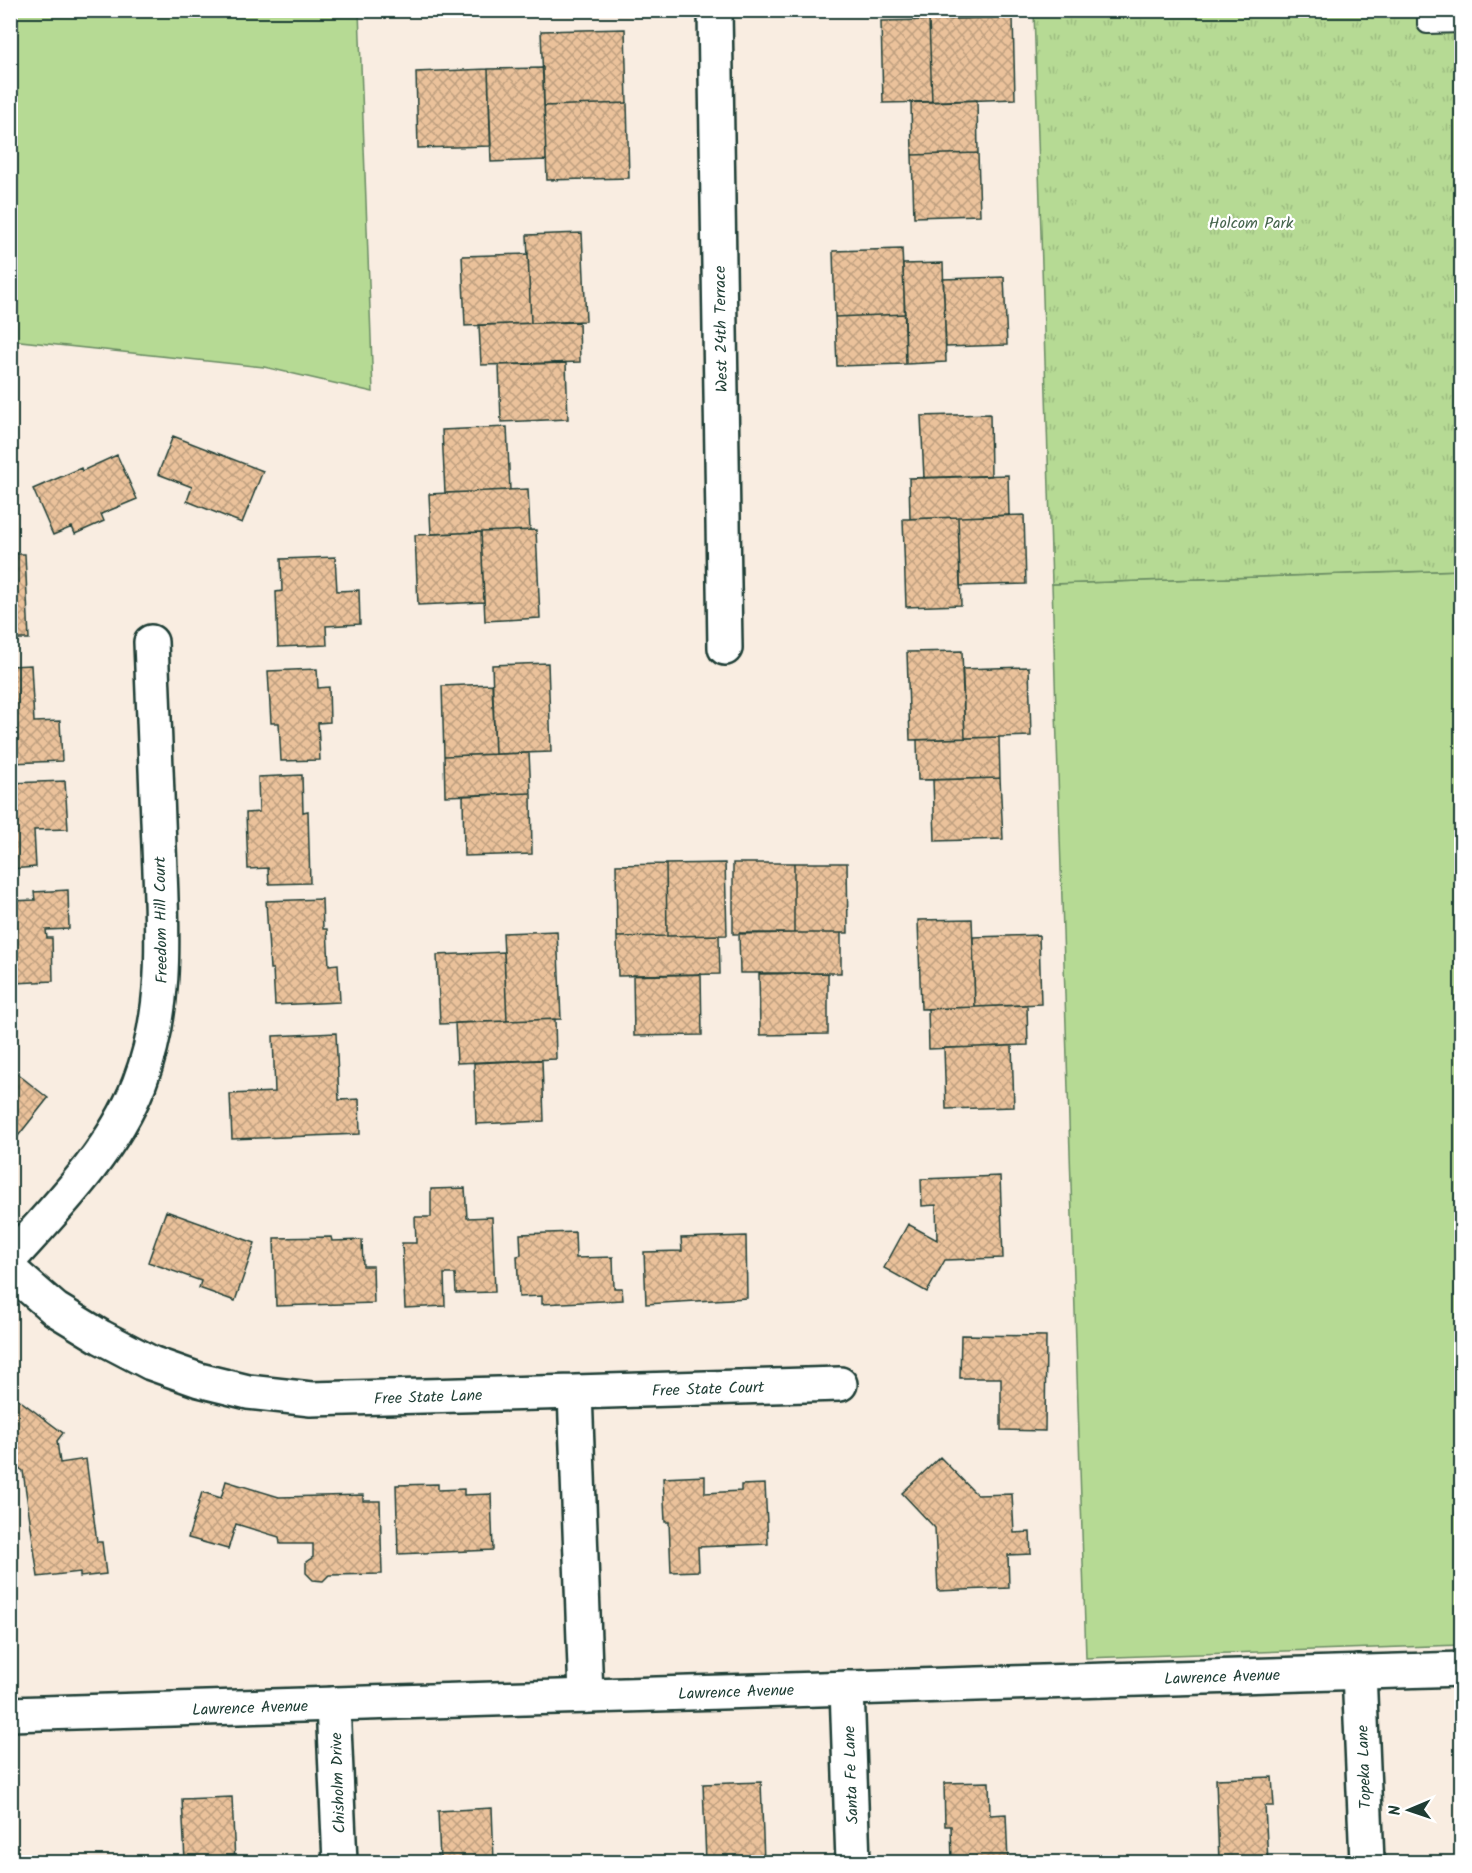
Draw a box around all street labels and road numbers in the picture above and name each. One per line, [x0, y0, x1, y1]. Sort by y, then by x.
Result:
street label: West 24th Terrace [708, 265, 735, 392]
street label: Freedom Hill Court [148, 855, 175, 984]
street label: Free State Court [651, 1375, 766, 1404]
street label: Free State Lane [373, 1383, 483, 1412]
street label: Lawrence Avenue [1164, 1663, 1280, 1692]
street label: Lawrence Avenue [678, 1678, 794, 1707]
street label: Lawrence Avenue [192, 1694, 308, 1723]
street label: Santa Fe Lane [837, 1725, 866, 1825]
street label: Topeka Lane [1351, 1725, 1378, 1809]
street label: Chisholm Drive [324, 1732, 353, 1834]

